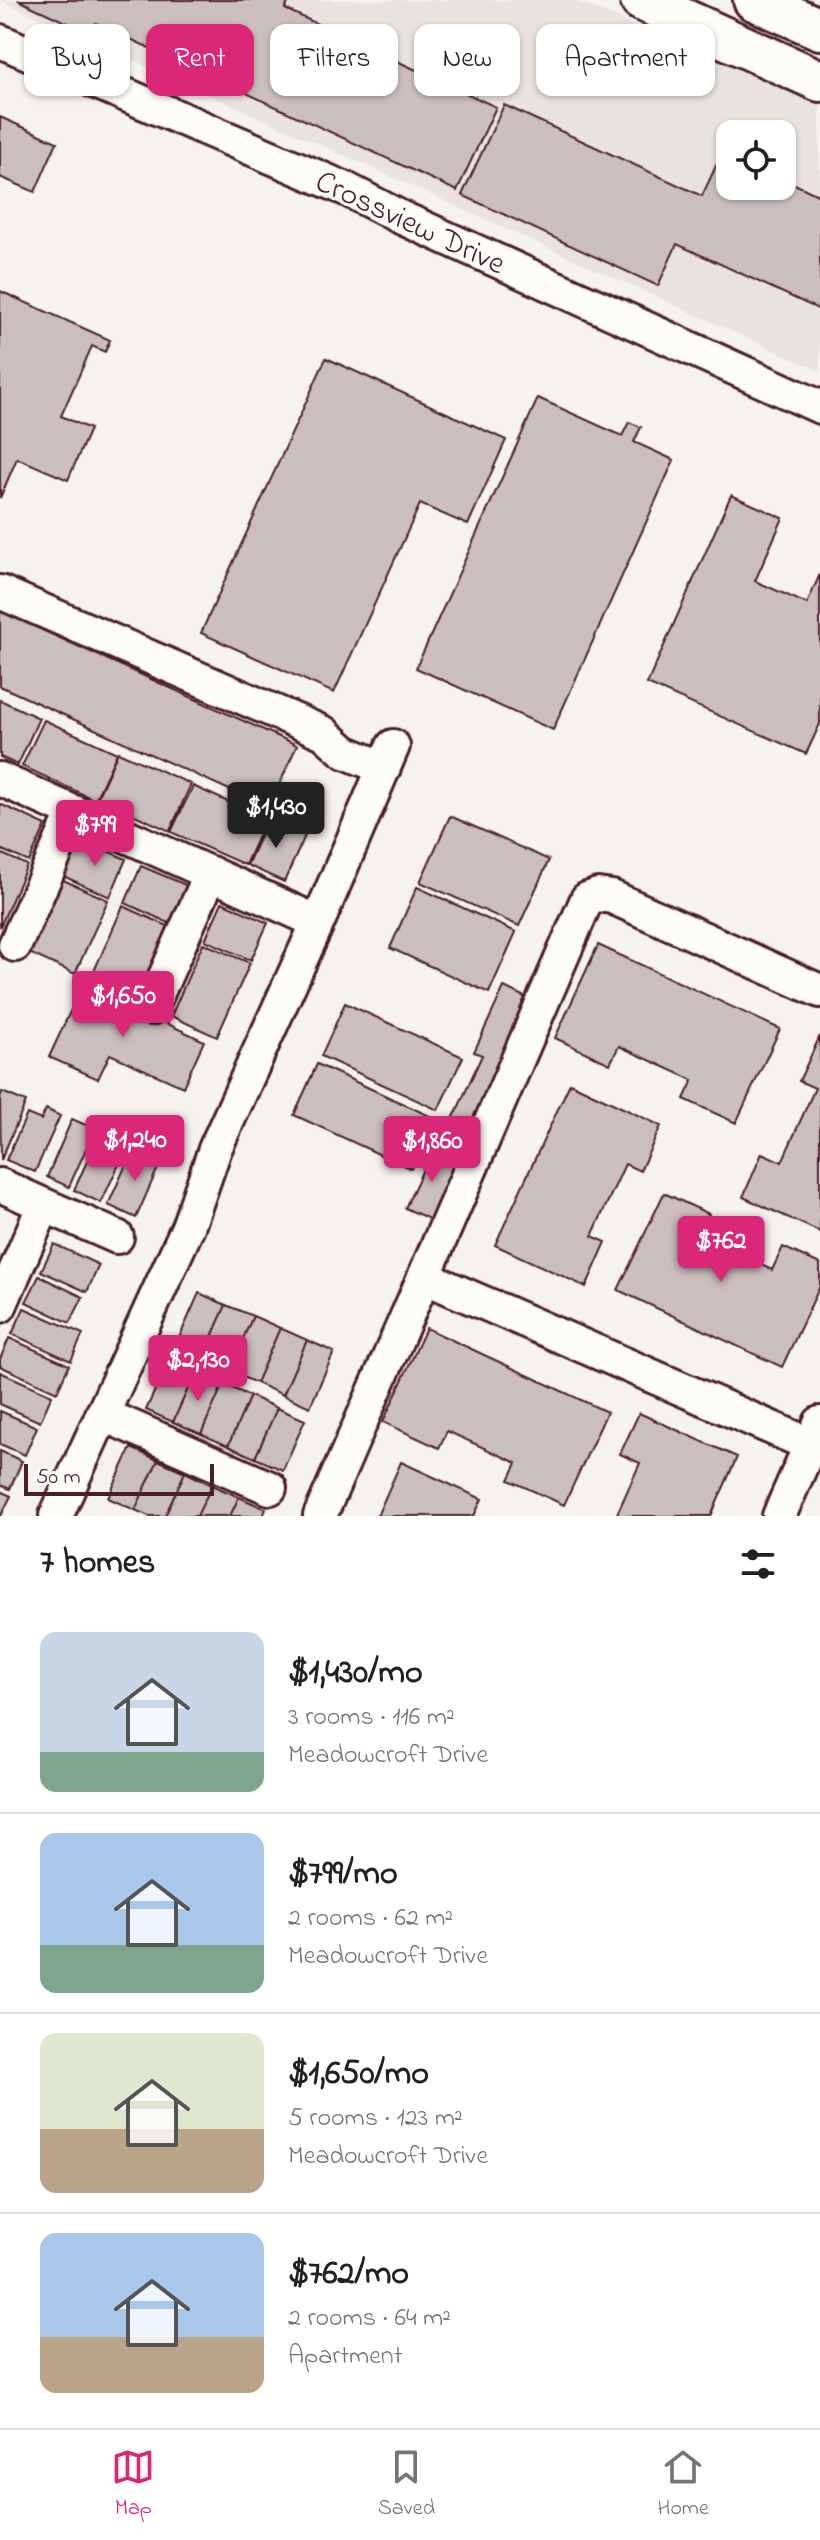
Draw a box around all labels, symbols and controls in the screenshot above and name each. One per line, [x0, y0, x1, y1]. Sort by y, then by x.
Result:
chip: Buy [24, 24, 130, 96]
chip: Rent [146, 24, 254, 96]
chip: Filters [270, 24, 398, 96]
chip: New [414, 24, 520, 96]
chip: Apartment [536, 24, 715, 96]
map controls [716, 120, 796, 200]
button: locate [716, 120, 796, 200]
street label: Crossview Drive [307, 160, 513, 289]
pin: $1,430 [211, 782, 341, 850]
text: $1,430 [245, 789, 307, 827]
pin: $799 [48, 800, 142, 868]
text: $799 [74, 807, 116, 845]
pin: $1,650 [58, 971, 188, 1039]
text: $1,650 [90, 978, 156, 1016]
pin: $1,240 [70, 1115, 200, 1183]
pin: $1,860 [367, 1116, 497, 1184]
text: $1,240 [103, 1122, 167, 1160]
text: $1,860 [402, 1123, 462, 1161]
pin: $762 [674, 1216, 768, 1284]
text: $762 [696, 1223, 746, 1261]
pin: $2,130 [133, 1335, 263, 1403]
text: $2,130 [166, 1342, 230, 1380]
scale bar [24, 1460, 214, 1496]
text: 50 m [36, 1462, 81, 1494]
text: 7 homes [40, 1539, 155, 1589]
icon: filters [736, 1542, 780, 1586]
text: $1,430/mo [288, 1649, 423, 1699]
icon: home [104, 1664, 200, 1760]
text: 3 rooms · 116 m² [288, 1699, 455, 1737]
text: Meadowcroft Drive [288, 1737, 488, 1775]
text: $799/mo [288, 1850, 398, 1900]
icon: home [104, 1865, 200, 1961]
text: 2 rooms · 62 m² [288, 1900, 453, 1938]
text: Meadowcroft Drive [288, 1938, 488, 1976]
text: $1,650/mo [288, 2050, 429, 2100]
icon: home [104, 2065, 200, 2161]
text: 5 rooms · 123 m² [288, 2100, 463, 2138]
text: Meadowcroft Drive [288, 2138, 488, 2176]
text: $762/mo [288, 2250, 409, 2300]
icon: home [104, 2265, 200, 2361]
text: 2 rooms · 64 m² [288, 2300, 451, 2338]
text: Apartment [288, 2338, 402, 2376]
tab: Map [111, 2445, 155, 2525]
tab: Saved [378, 2445, 435, 2525]
tab: Home [658, 2445, 709, 2525]

